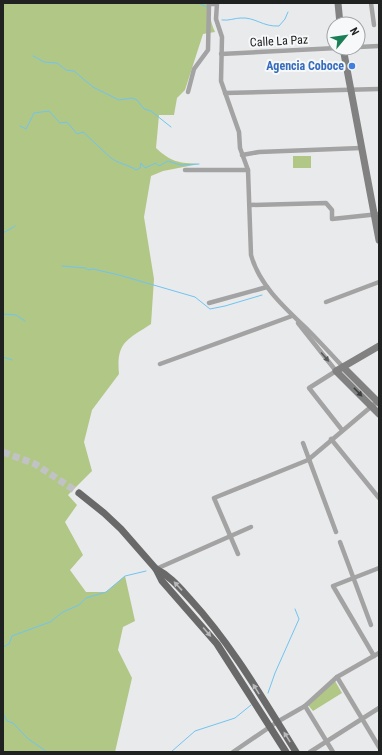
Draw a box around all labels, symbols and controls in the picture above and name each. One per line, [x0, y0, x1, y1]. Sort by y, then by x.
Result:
north arrow [326, 16, 366, 56]
text: N [347, 25, 362, 38]
street label: Calle La Paz [250, 32, 308, 50]
place label: Agencia Coboce [266, 59, 344, 73]
marker: Agencia Coboce [347, 61, 357, 71]
one-way arrow [320, 351, 329, 362]
one-way arrow [353, 387, 363, 397]
one-way arrow [173, 581, 183, 591]
one-way arrow [202, 626, 211, 637]
one-way arrow [253, 683, 260, 695]
one-way arrow [283, 731, 290, 743]

